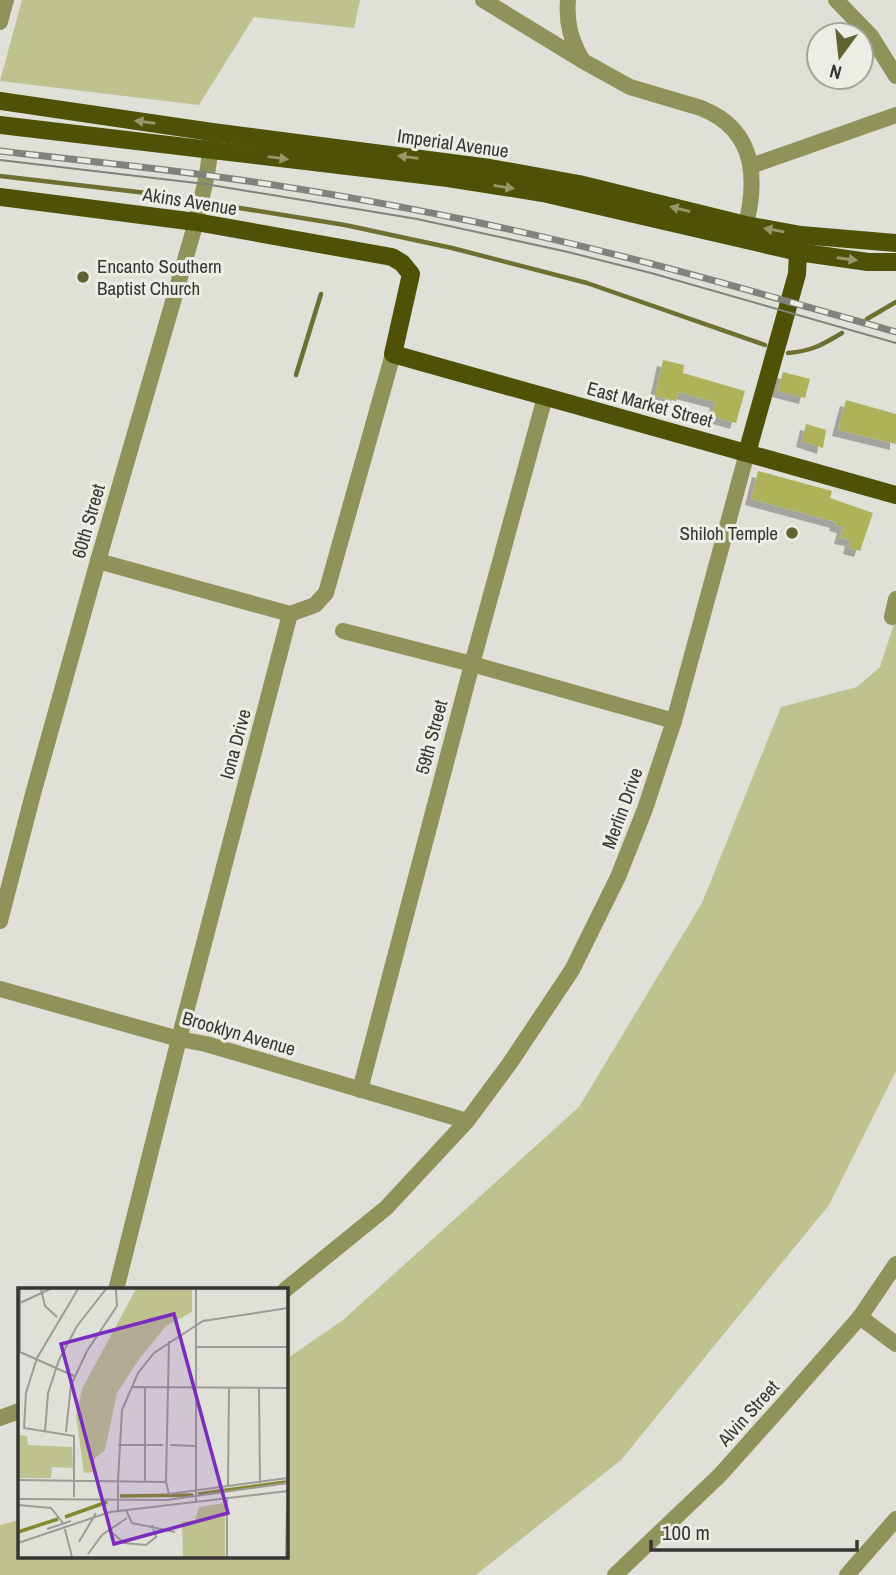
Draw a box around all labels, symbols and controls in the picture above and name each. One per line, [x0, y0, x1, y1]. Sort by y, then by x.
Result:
north arrow [805, 21, 875, 91]
text: N [827, 58, 844, 86]
one-way arrow [134, 116, 156, 127]
street label: Imperial Avenue [396, 122, 510, 164]
one-way arrow [397, 152, 419, 163]
one-way arrow [268, 153, 290, 164]
street label: Akins Avenue [140, 181, 239, 221]
one-way arrow [493, 182, 515, 193]
one-way arrow [669, 203, 691, 214]
one-way arrow [763, 224, 785, 235]
place label: Encanto Southern Baptist Church [97, 253, 222, 301]
one-way arrow [836, 253, 858, 264]
marker: Encanto Southern Baptist Church [75, 269, 91, 285]
street label: East Market Street [584, 375, 716, 433]
street label: 60th Street [65, 480, 111, 561]
place label: Shiloh Temple [680, 520, 778, 546]
marker: Shiloh Temple [784, 525, 800, 541]
street label: 59th Street [409, 696, 454, 777]
street label: Iona Drive [213, 706, 257, 782]
street label: Merlin Drive [595, 764, 649, 852]
street label: Brooklyn Avenue [179, 1004, 299, 1062]
inset map [18, 1288, 287, 1558]
street label: Alvin Street [711, 1374, 785, 1452]
scale bar [651, 1508, 858, 1552]
text: 100 m [662, 1518, 710, 1547]

